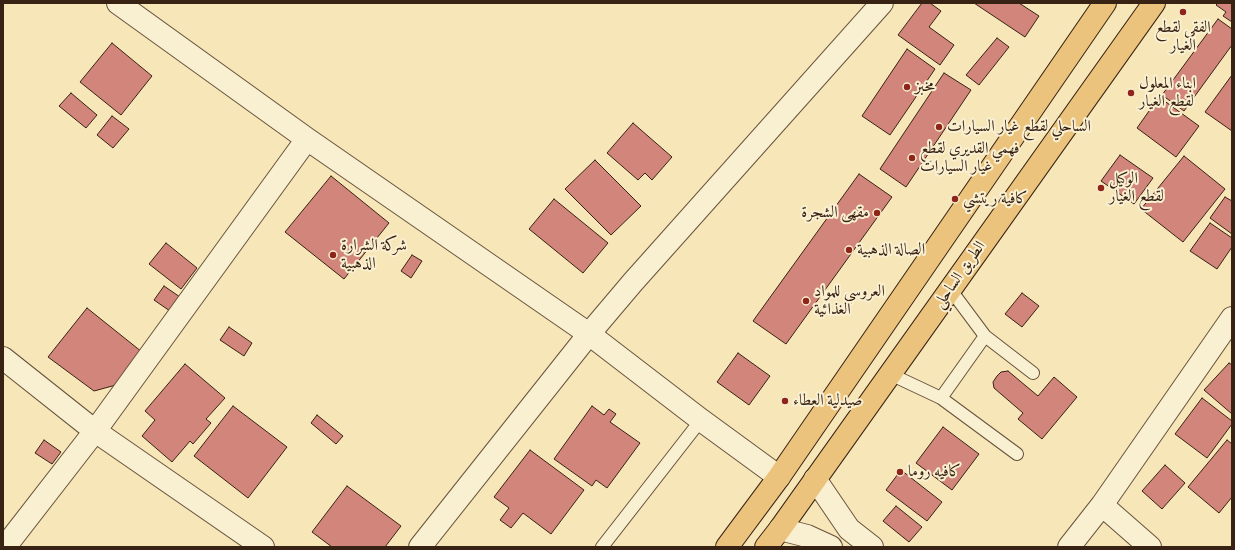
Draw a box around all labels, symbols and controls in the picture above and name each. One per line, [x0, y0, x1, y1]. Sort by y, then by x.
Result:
marker: الفقي لقطع الغيار [1178, 7, 1188, 17]
place label: الفقي لقطع الغيار [1155, 18, 1211, 56]
place label: ابناء المعلول لقطع الغيار [1139, 74, 1196, 112]
place label: مخبز [915, 77, 935, 97]
marker: مخبز [902, 82, 912, 92]
marker: ابناء المعلول لقطع الغيار [1126, 88, 1136, 98]
place label: الساحلي لقطع غيار السيارات [947, 117, 1091, 137]
marker: الساحلي لقطع غيار السيارات [934, 122, 944, 132]
place label: فهمي القديري لقطع غيار السيارات [920, 139, 1020, 177]
marker: فهمي القديري لقطع غيار السيارات [907, 153, 917, 163]
place label: الوكيل لقطع الغيار [1109, 169, 1164, 207]
marker: الوكيل لقطع الغيار [1096, 183, 1106, 193]
place label: كافية ريتشي [963, 189, 1028, 209]
marker: كافية ريتشي [950, 194, 960, 204]
place label: مقهى الشجرة [801, 203, 869, 223]
marker: مقهى الشجرة [872, 208, 882, 218]
place label: شركة الشرارة الذهبية [341, 236, 407, 274]
street label: الطريق الساحلي [930, 238, 990, 312]
place label: الصالة الذهبية [857, 240, 925, 260]
marker: الصالة الذهبية [844, 245, 854, 255]
marker: شركة الشرارة الذهبية [328, 250, 338, 260]
place label: العروسي للمواد الغذائية [814, 282, 885, 320]
marker: العروسي للمواد الغذائية [801, 296, 811, 306]
place label: صيدلية العطاء [793, 391, 862, 411]
marker: صيدلية العطاء [780, 396, 790, 406]
place label: كافيه روما [908, 462, 961, 482]
marker: كافيه روما [895, 467, 905, 477]

